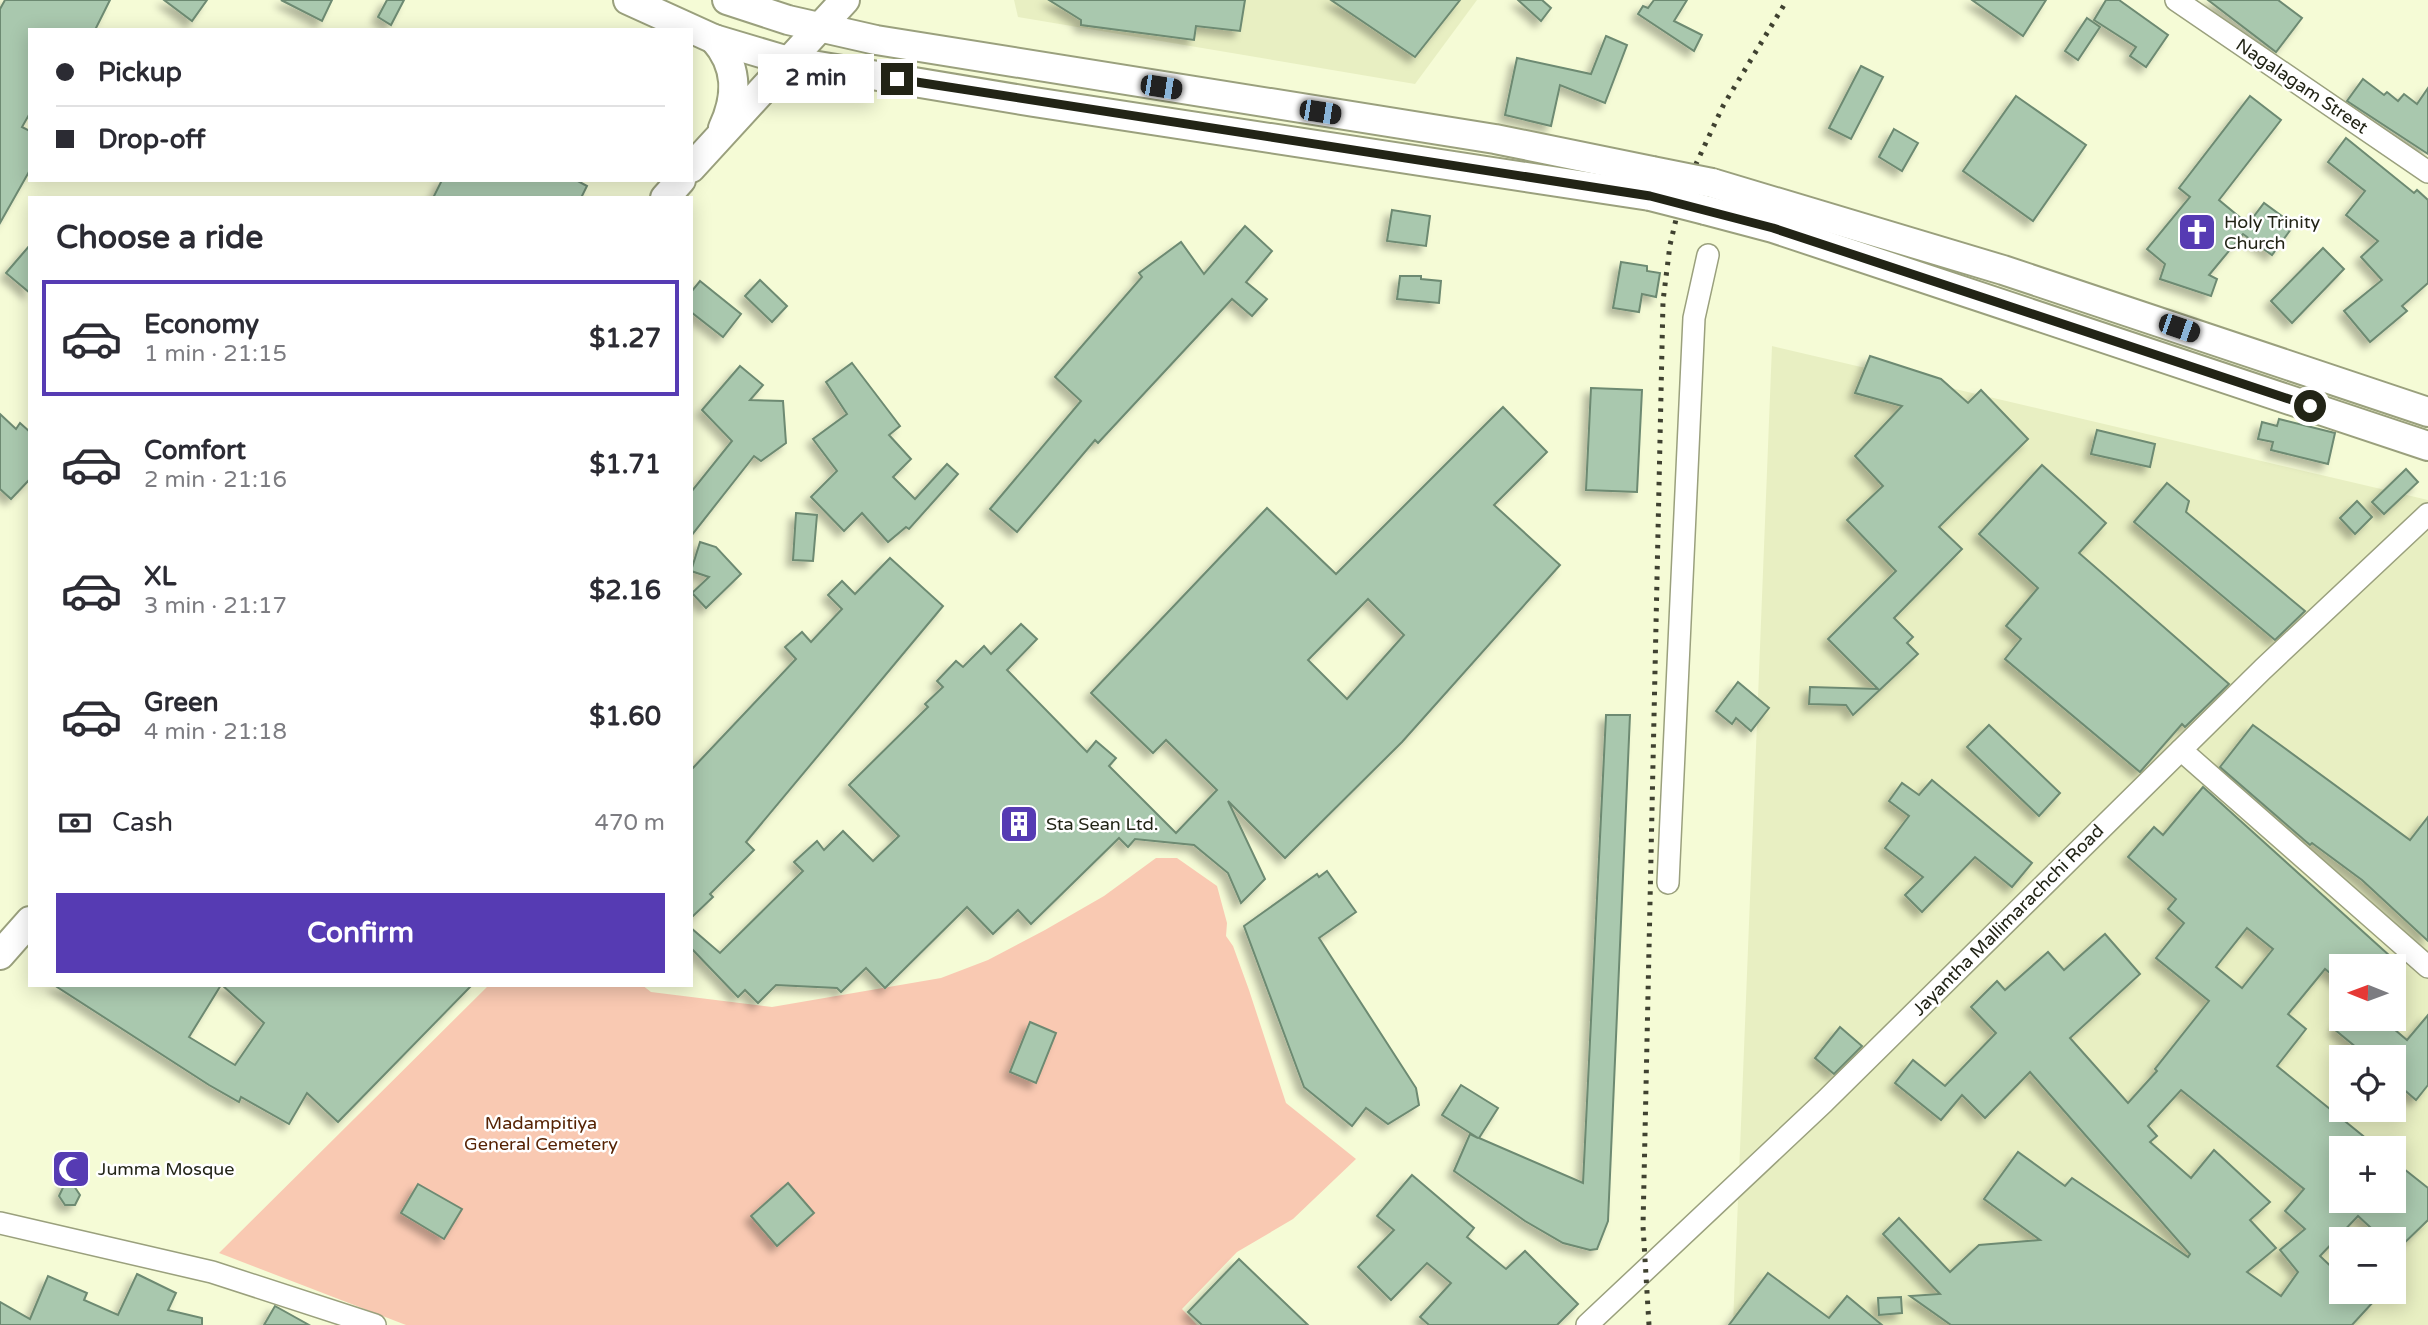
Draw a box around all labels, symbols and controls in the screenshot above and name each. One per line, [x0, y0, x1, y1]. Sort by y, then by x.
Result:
street label: Nagalagam Street [2232, 34, 2372, 138]
callout: 2 min [757, 55, 872, 104]
text: Pickup [98, 57, 182, 88]
route end [881, 63, 913, 95]
text: 2 min [785, 64, 847, 92]
car [1139, 73, 1184, 101]
car [1298, 98, 1343, 126]
text: Drop-off [98, 124, 205, 155]
church icon: Holy Trinity Church [2176, 211, 2218, 253]
place label: Holy Trinity Church [2224, 211, 2321, 254]
text: Choose a ride [56, 219, 263, 257]
icon: car [60, 307, 123, 370]
text: Economy [144, 309, 259, 340]
car [2156, 311, 2203, 345]
text: $1.27 [589, 323, 661, 354]
text: 1 min · 21:15 [144, 340, 287, 368]
route start [2294, 390, 2326, 422]
icon: car [60, 433, 123, 496]
text: Comfort [144, 435, 246, 466]
text: $1.71 [589, 449, 661, 480]
text: 2 min · 21:16 [144, 466, 287, 494]
icon: car [60, 559, 123, 622]
text: XL [144, 561, 176, 592]
text: $2.16 [589, 575, 661, 606]
text: 3 min · 21:17 [144, 592, 287, 620]
icon: car [60, 685, 123, 748]
text: Green [144, 687, 219, 718]
text: $1.60 [589, 701, 661, 732]
text: 4 min · 21:18 [144, 718, 287, 746]
building icon: Sta Sean Ltd. [998, 803, 1040, 845]
icon: cash [56, 804, 94, 842]
text: Cash [112, 807, 173, 838]
text: 470 m [595, 809, 665, 837]
place label: Sta Sean Ltd. [1046, 813, 1159, 835]
street label: Jayantha Mallimarachchi Road [1908, 820, 2108, 1020]
button: Confirm [56, 893, 665, 973]
north arrow [2329, 954, 2406, 1031]
map controls [2329, 954, 2406, 1304]
button: locate [2329, 1045, 2406, 1122]
park label: Madampitiya General Cemetery [464, 1112, 618, 1155]
button: + [2329, 1136, 2406, 1213]
mosque icon: Jumma Mosque [50, 1148, 92, 1190]
place label: Jumma Mosque [98, 1158, 234, 1180]
button: − [2329, 1227, 2406, 1304]

